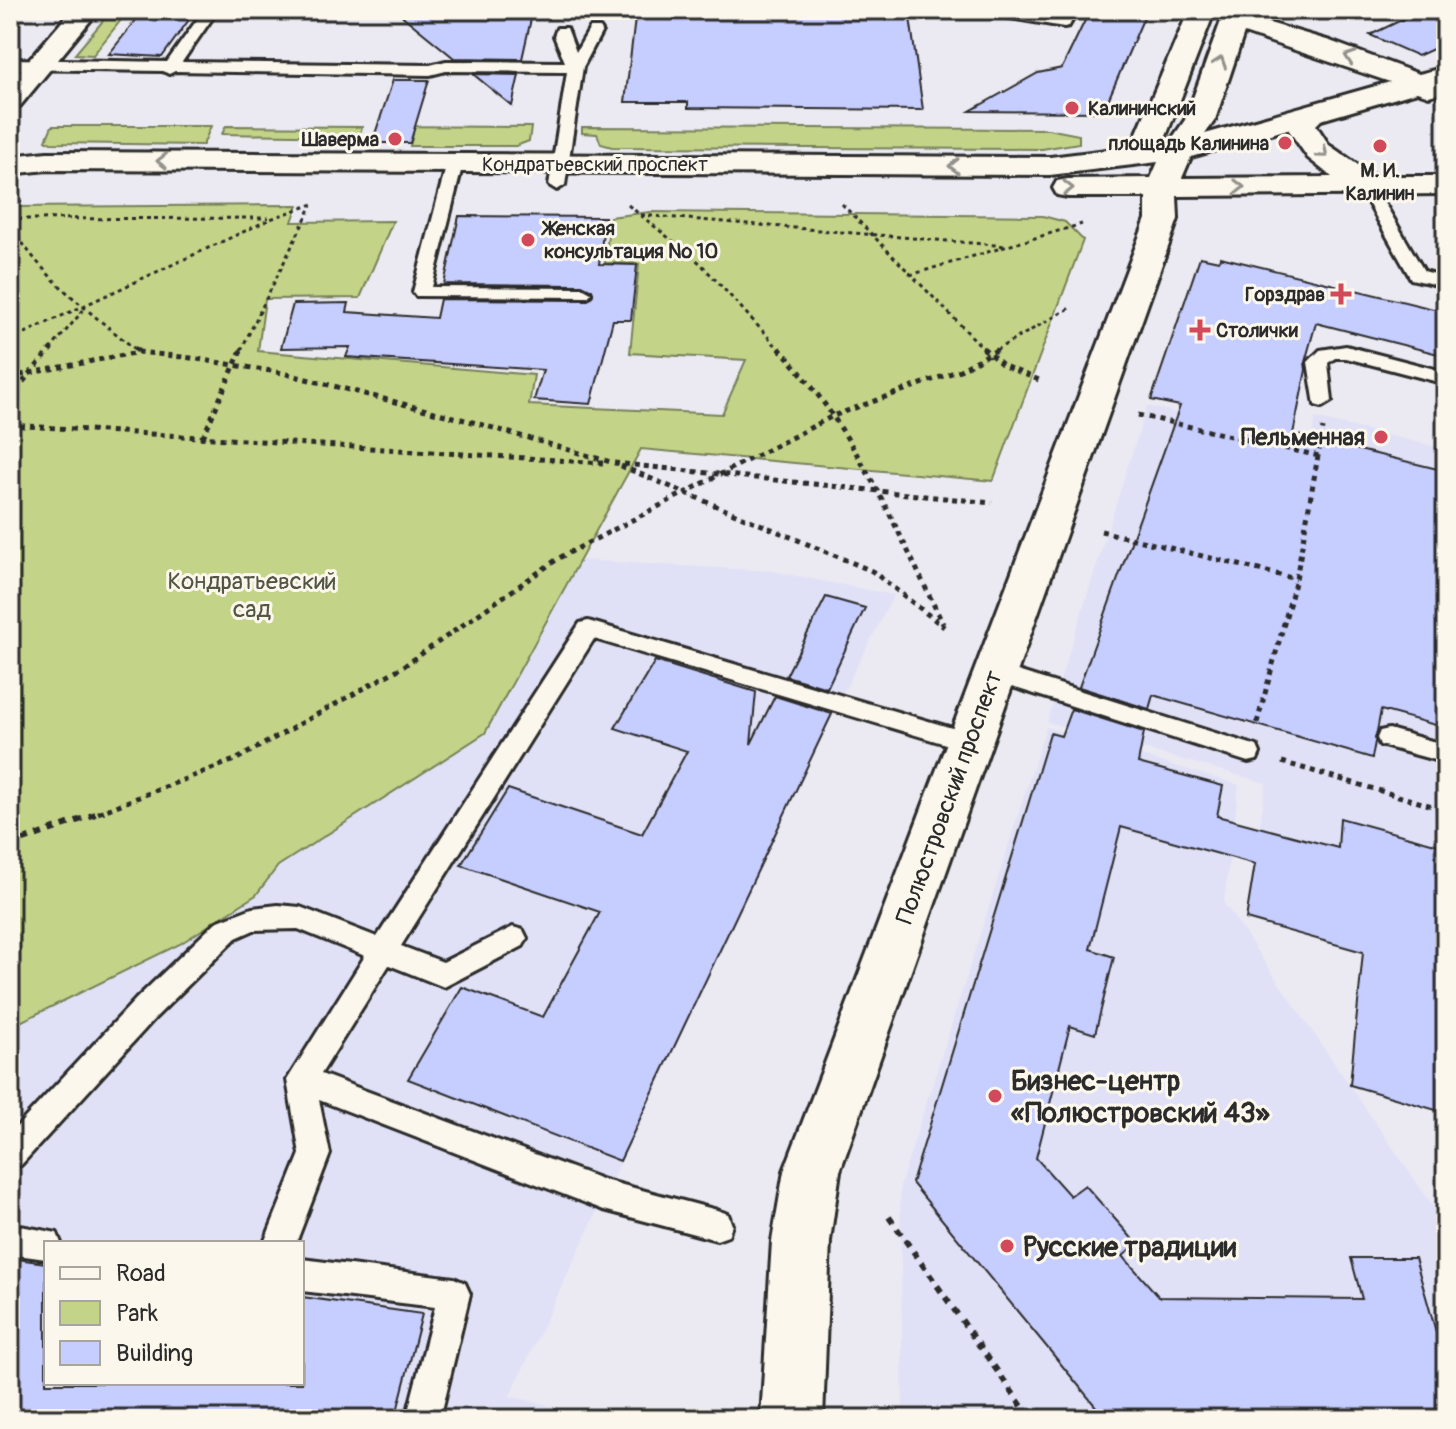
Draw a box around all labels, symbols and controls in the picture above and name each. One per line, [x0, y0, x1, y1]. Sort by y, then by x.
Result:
one-way arrow [1344, 50, 1358, 66]
one-way arrow [1211, 56, 1227, 70]
place label: Калининский [1088, 96, 1196, 121]
marker: Калининский [1063, 99, 1081, 117]
place label: Шаверма [301, 127, 379, 152]
marker: Шаверма [386, 130, 404, 148]
place label: площадь Калинина [1108, 131, 1269, 156]
marker: площадь Калинина [1276, 134, 1294, 152]
marker: М. И. Калинин [1371, 137, 1389, 155]
one-way arrow [1314, 143, 1328, 158]
one-way arrow [155, 152, 168, 170]
street label: Кондратьевский проспект [482, 152, 708, 177]
one-way arrow [947, 157, 960, 175]
place label: М. И. Калинин [1345, 158, 1415, 206]
one-way arrow [1233, 178, 1246, 196]
one-way arrow [1062, 179, 1075, 197]
place label: Женская консультация № 10 [541, 216, 718, 264]
marker: Женская консультация № 10 [519, 231, 537, 249]
place label: Горздрав [1245, 282, 1325, 307]
marker: Горздрав [1332, 285, 1350, 303]
place label: Столички [1216, 318, 1298, 343]
marker: Столички [1191, 321, 1209, 339]
place label: Пельменная [1241, 423, 1365, 452]
marker: Пельменная [1372, 428, 1390, 446]
park label: Кондратьевский сад [167, 567, 337, 624]
street label: Полюстровский проспект [890, 667, 1009, 928]
place label: Бизнес-центр «Полюстровский 43» [1011, 1064, 1271, 1131]
marker: Бизнес-центр «Полюстровский 43» [986, 1087, 1004, 1105]
place label: Русские традиции [1023, 1230, 1237, 1265]
marker: Русские традиции [998, 1237, 1016, 1255]
legend [44, 1241, 304, 1385]
text: Road [116, 1259, 166, 1288]
text: Park [116, 1299, 158, 1328]
text: Building [116, 1339, 193, 1368]

